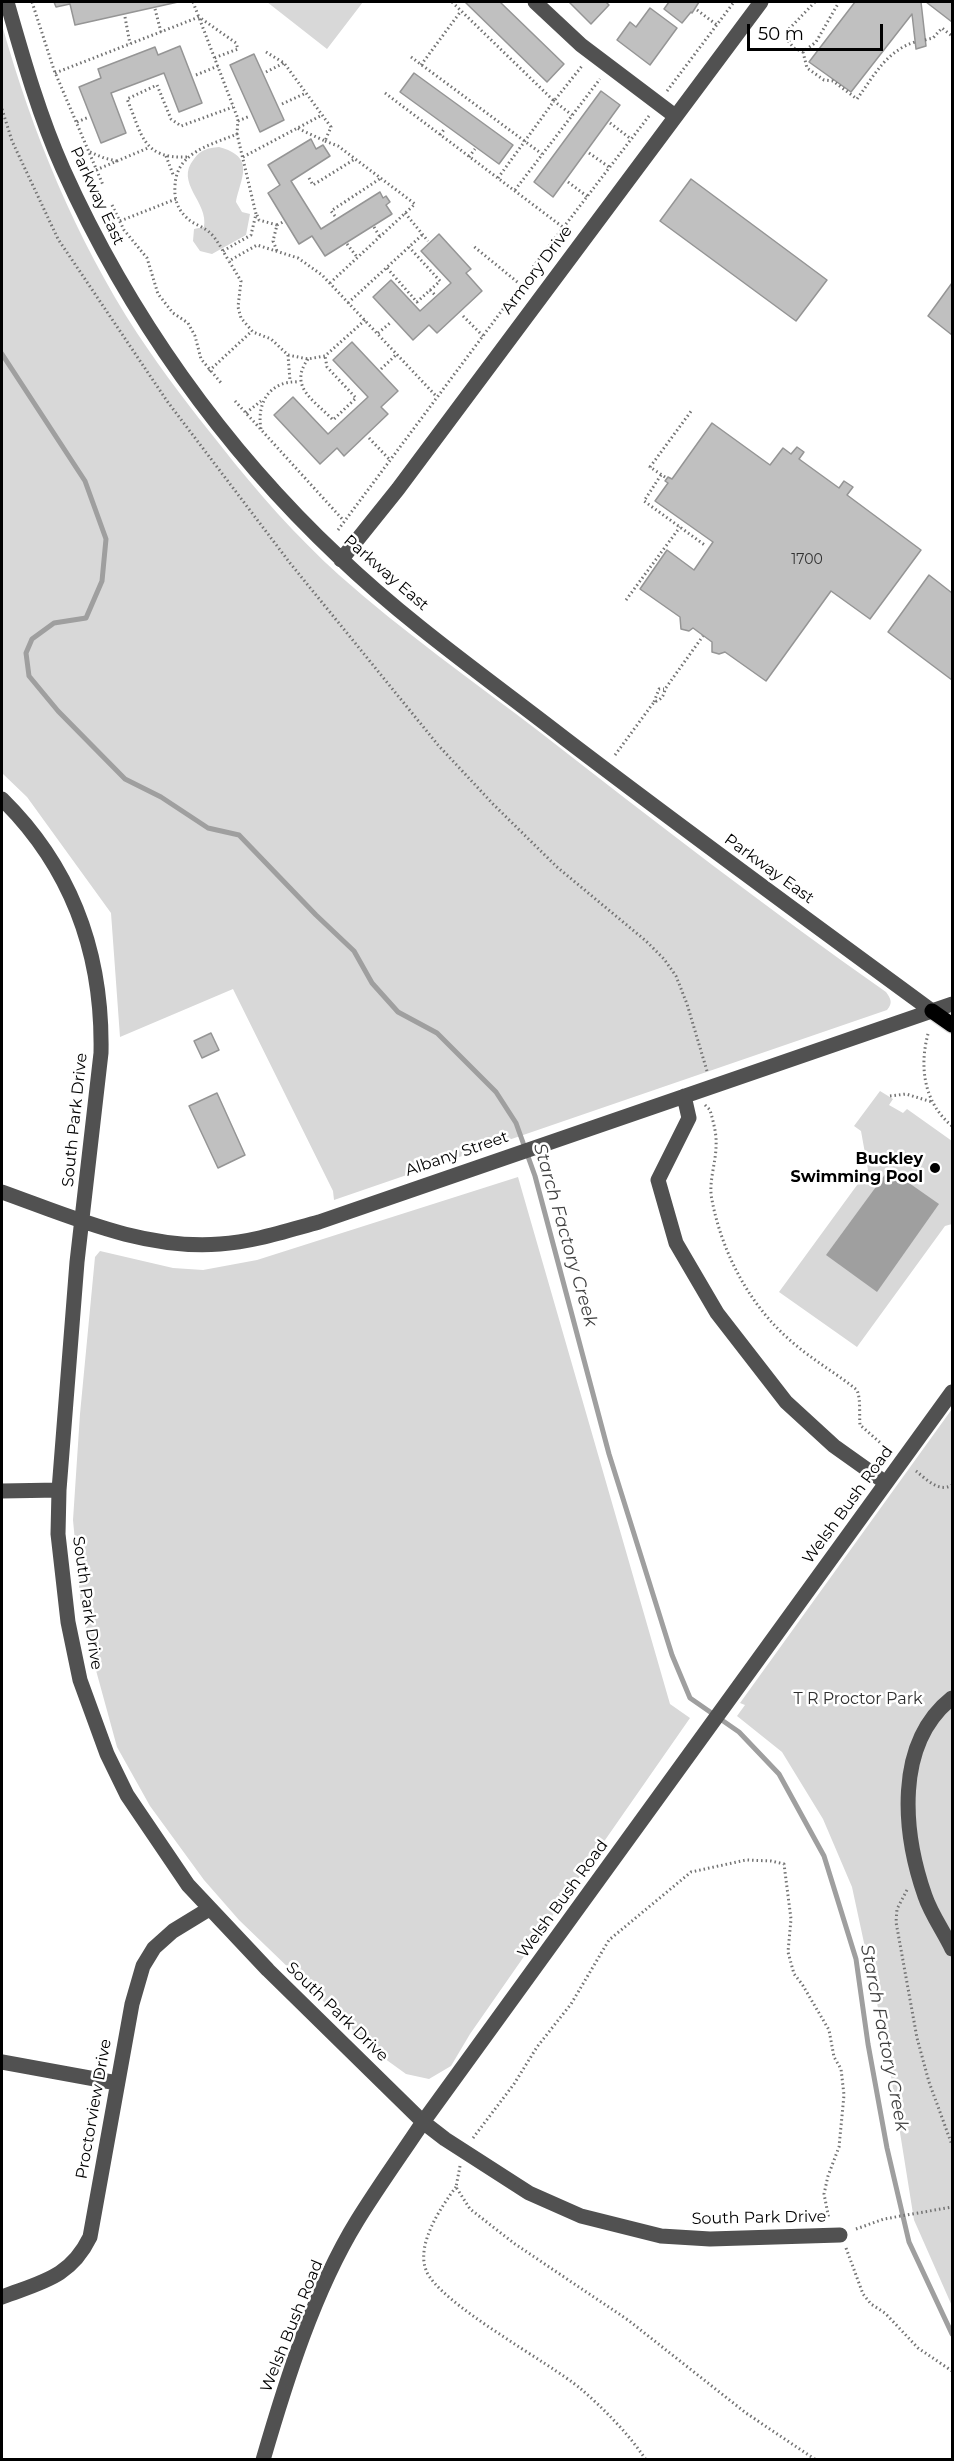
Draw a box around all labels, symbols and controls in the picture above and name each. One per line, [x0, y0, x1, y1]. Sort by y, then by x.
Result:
scale bar [750, 12, 886, 50]
text: 50 m [758, 23, 804, 45]
street label: Parkway East [66, 144, 128, 248]
street label: Armory Drive [497, 222, 577, 318]
street label: Parkway East [340, 531, 432, 615]
house number: 1700 [791, 552, 823, 568]
street label: Parkway East [720, 830, 818, 908]
street label: South Park Drive [58, 1052, 92, 1188]
street label: Albany Street [403, 1127, 511, 1181]
water label: Starch Factory Creek [528, 1141, 602, 1329]
place label: Buckley Swimming Pool [791, 1149, 923, 1187]
marker: Buckley Swimming Pool [928, 1161, 942, 1175]
street label: Welsh Bush Road [799, 1442, 897, 1568]
street label: South Park Drive [68, 1535, 106, 1671]
park label: T R Proctor Park [794, 1689, 922, 1709]
street label: Welsh Bush Road [514, 1836, 612, 1962]
water label: Starch Factory Creek [855, 1943, 913, 2133]
street label: South Park Drive [282, 1958, 392, 2066]
street label: Proctorview Drive [72, 2037, 116, 2181]
street label: South Park Drive [691, 2207, 827, 2229]
street label: Welsh Bush Road [257, 2257, 327, 2395]

